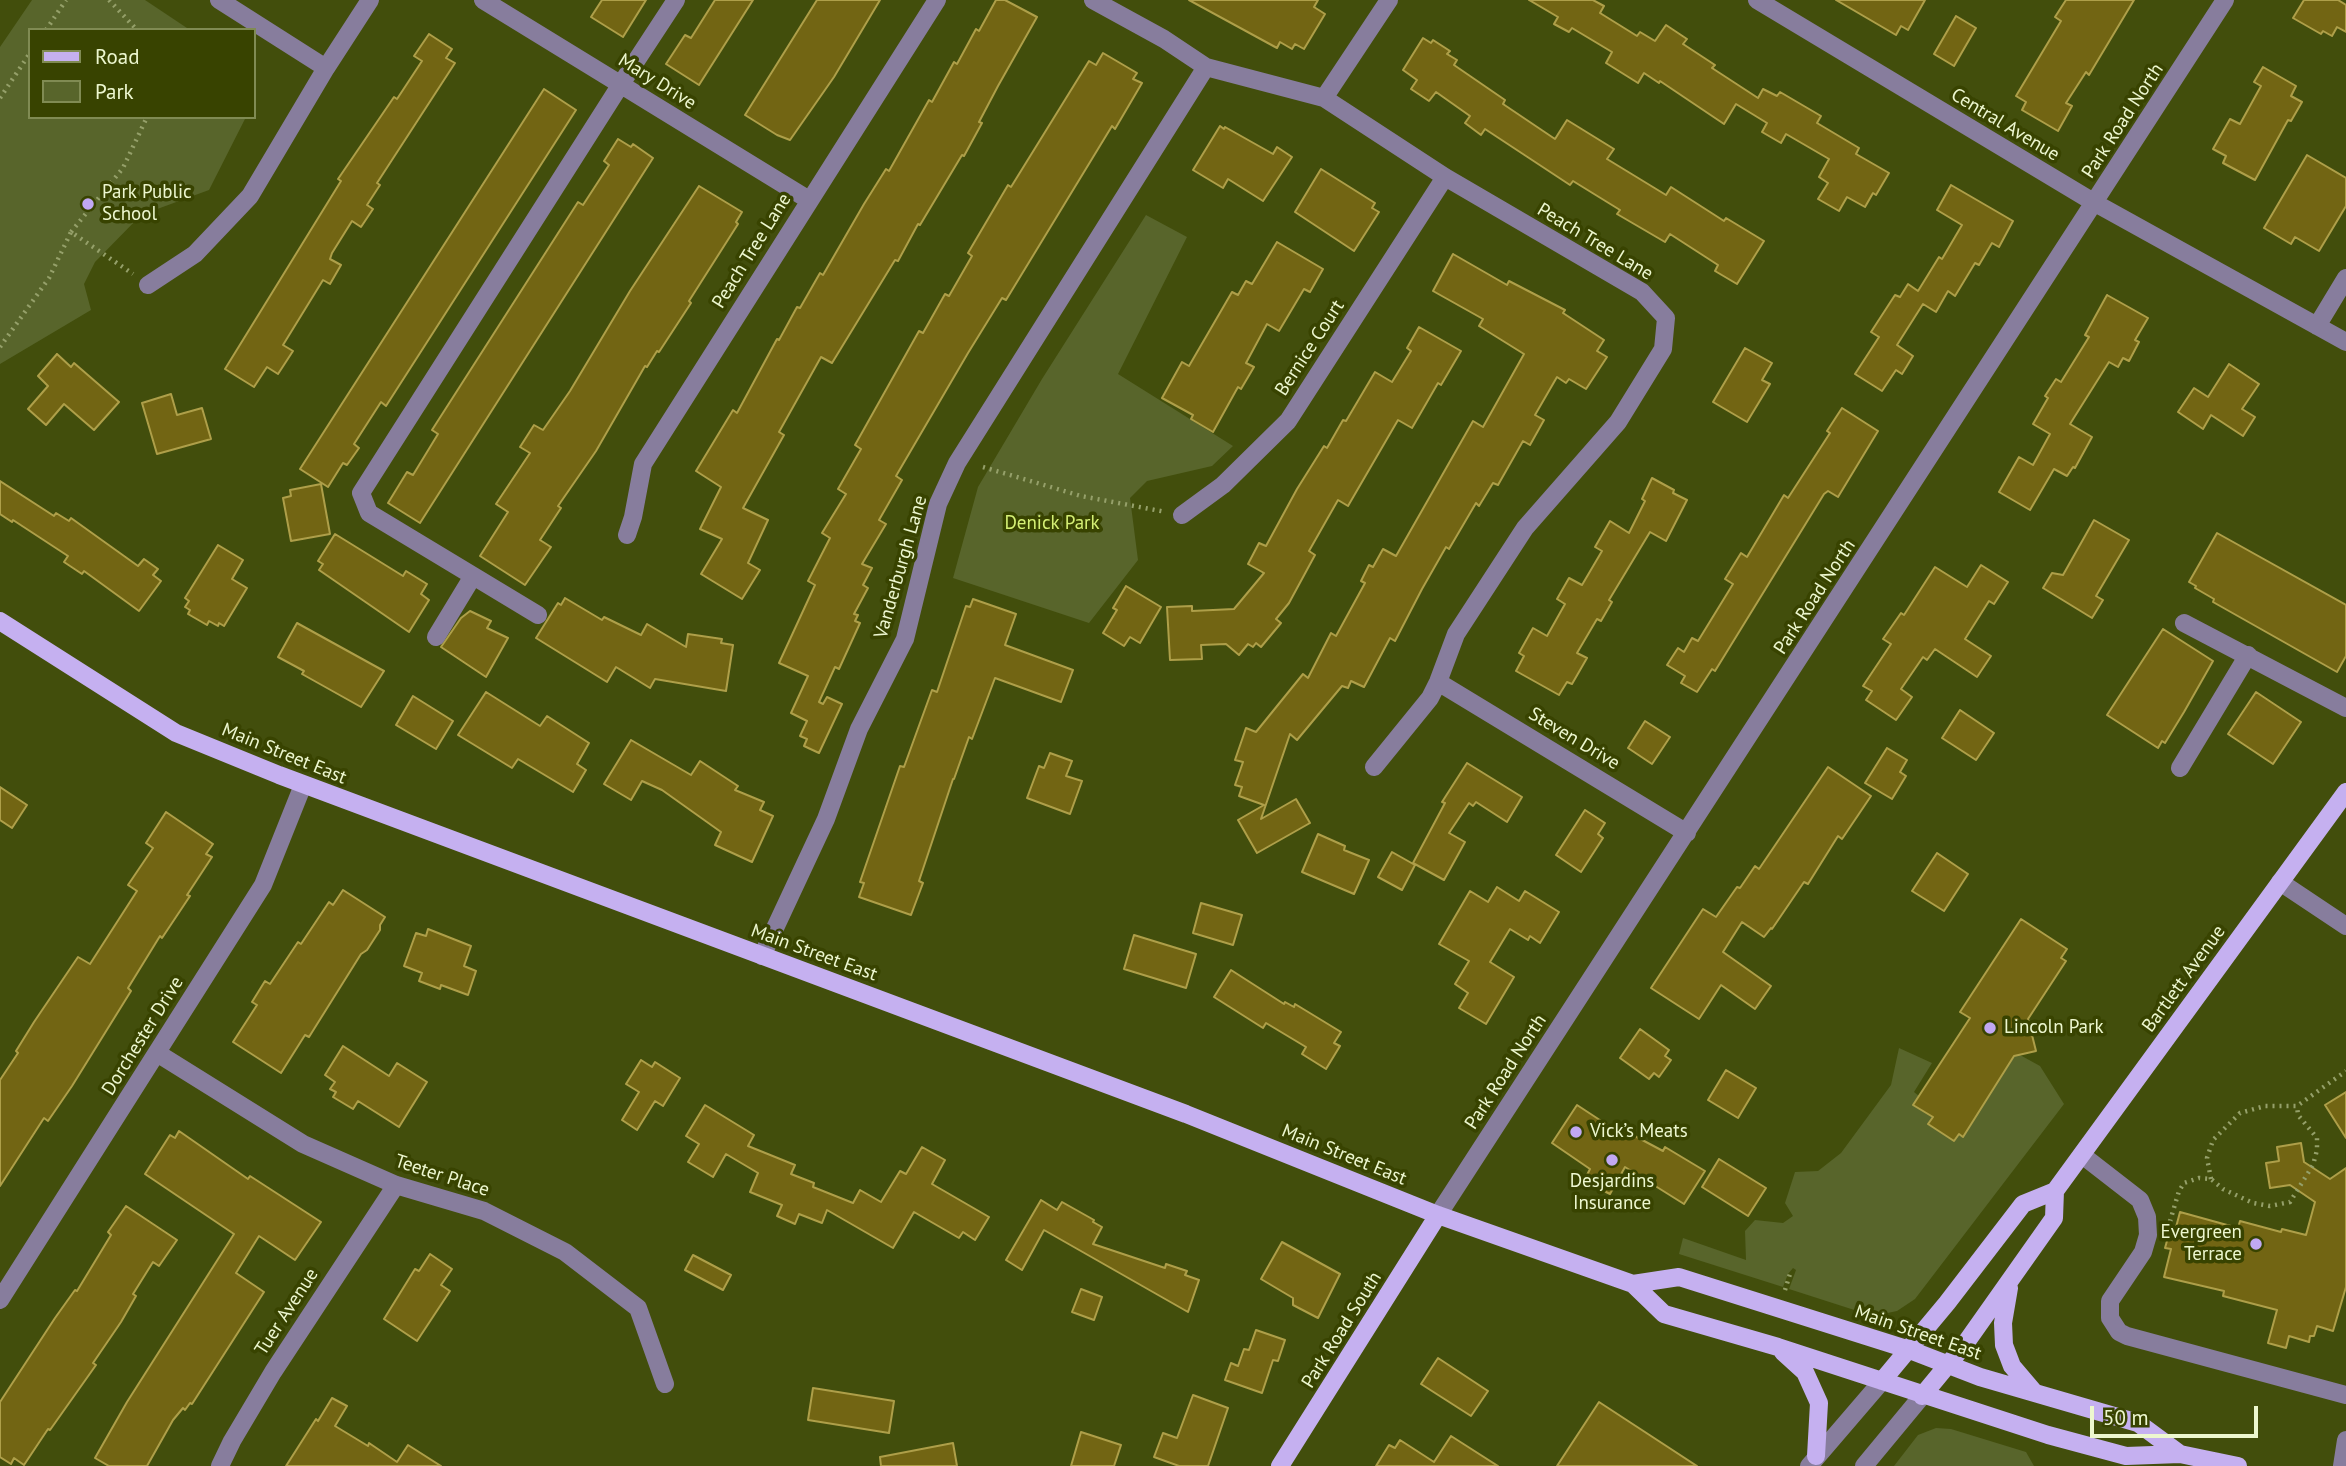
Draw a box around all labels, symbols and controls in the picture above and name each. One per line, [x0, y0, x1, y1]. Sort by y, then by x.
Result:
legend [28, 28, 256, 119]
text: Road [95, 43, 139, 70]
street label: Mary Drive [614, 49, 700, 115]
street label: Park Road North [2077, 59, 2169, 183]
text: Park [95, 78, 134, 105]
street label: Central Avenue [1947, 84, 2063, 166]
place label: Park Public School [102, 182, 192, 226]
street label: Peach Tree Lane [708, 189, 796, 313]
marker: Park Public School [80, 196, 96, 212]
street label: Peach Tree Lane [1533, 198, 1657, 286]
street label: Bernice Court [1271, 296, 1349, 400]
street label: Vanderburgh Lane [870, 493, 932, 641]
park label: Denick Park [1004, 513, 1100, 535]
street label: Park Road North [1769, 535, 1861, 659]
street label: Steven Drive [1524, 703, 1624, 775]
street label: Main Street East [218, 719, 350, 789]
street label: Main Street East [748, 920, 880, 986]
street label: Bartlett Avenue [2138, 921, 2230, 1037]
street label: Dorchester Drive [97, 972, 189, 1100]
street label: Park Road North [1460, 1010, 1552, 1134]
place label: Lincoln Park [2004, 1017, 2104, 1039]
marker: Lincoln Park [1982, 1020, 1998, 1036]
street label: Main Street East [1278, 1120, 1410, 1190]
place label: Vick’s Meats [1590, 1121, 1688, 1143]
marker: Vick’s Meats [1568, 1124, 1584, 1140]
street label: Teeter Place [392, 1150, 492, 1202]
marker: Desjardins Insurance [1604, 1152, 1620, 1168]
place label: Desjardins Insurance [1570, 1171, 1654, 1215]
place label: Evergreen Terrace [2161, 1222, 2242, 1266]
marker: Evergreen Terrace [2248, 1236, 2264, 1252]
street label: Tuer Avenue [250, 1264, 324, 1360]
street label: Park Road South [1297, 1268, 1387, 1392]
street label: Main Street East [1852, 1301, 1984, 1365]
scale bar [2094, 1392, 2262, 1436]
text: 50 m [2103, 1404, 2149, 1431]

